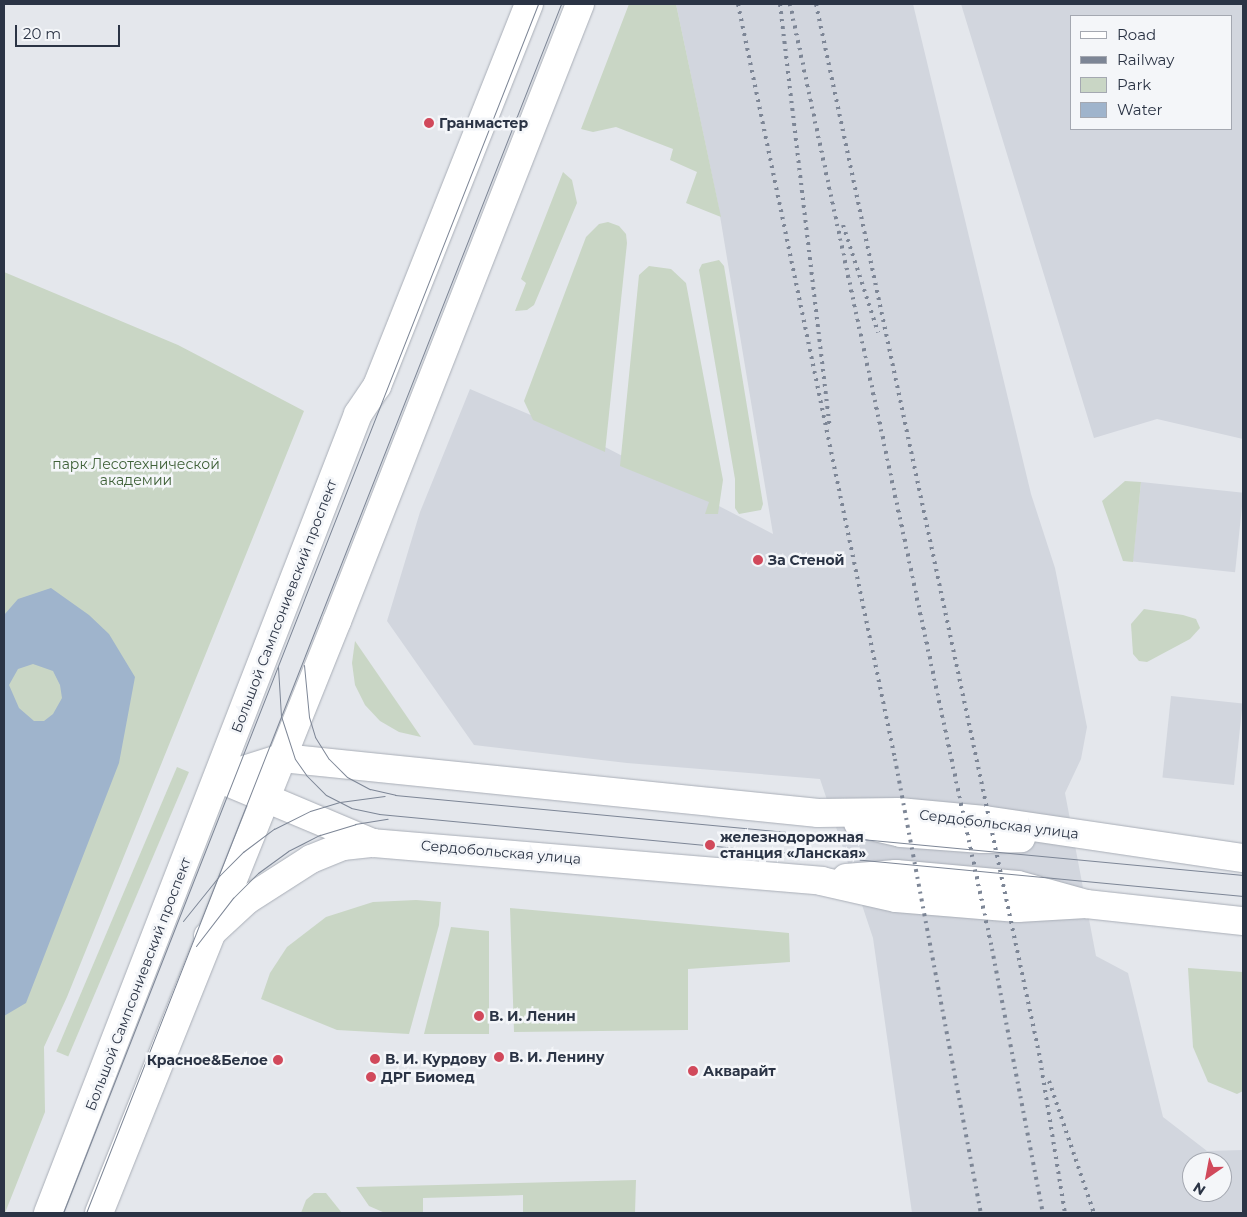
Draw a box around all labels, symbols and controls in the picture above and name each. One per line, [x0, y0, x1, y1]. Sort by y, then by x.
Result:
scale bar [18, 15, 122, 47]
legend [1070, 15, 1232, 130]
text: 20 m [23, 24, 61, 43]
text: Road [1117, 25, 1156, 44]
text: Railway [1117, 50, 1174, 69]
text: Park [1117, 75, 1151, 94]
text: Water [1117, 100, 1163, 119]
place label: Гранмастер [439, 115, 528, 131]
marker: Гранмастер [423, 117, 435, 129]
park label: парк Лесотехнической академии [52, 456, 220, 488]
street label: Большой Сампсониевский проспект [228, 477, 340, 735]
place label: За Стеной [768, 552, 844, 568]
marker: За Стеной [752, 554, 764, 566]
street label: Сердобольская улица [918, 806, 1080, 842]
place label: железнодорожная станция «Ланская» [720, 829, 866, 862]
street label: Сердобольская улица [420, 837, 582, 867]
marker: железнодорожная станция «Ланская» [704, 839, 716, 851]
street label: Большой Сампсониевский проспект [82, 855, 194, 1113]
place label: В. И. Ленин [489, 1008, 576, 1024]
marker: В. И. Ленин [473, 1010, 485, 1022]
place label: В. И. Ленину [509, 1049, 604, 1065]
place label: В. И. Курдову [385, 1051, 487, 1067]
marker: В. И. Ленину [493, 1051, 505, 1063]
place label: Красное&Белое [147, 1052, 268, 1068]
marker: В. И. Курдову [369, 1053, 381, 1065]
marker: Красное&Белое [272, 1054, 284, 1066]
place label: Акварайт [703, 1063, 776, 1079]
marker: Акварайт [687, 1065, 699, 1077]
place label: ДРГ Биомед [381, 1069, 474, 1085]
marker: ДРГ Биомед [365, 1071, 377, 1083]
north arrow [1182, 1152, 1232, 1202]
text: N [1190, 1178, 1209, 1199]

